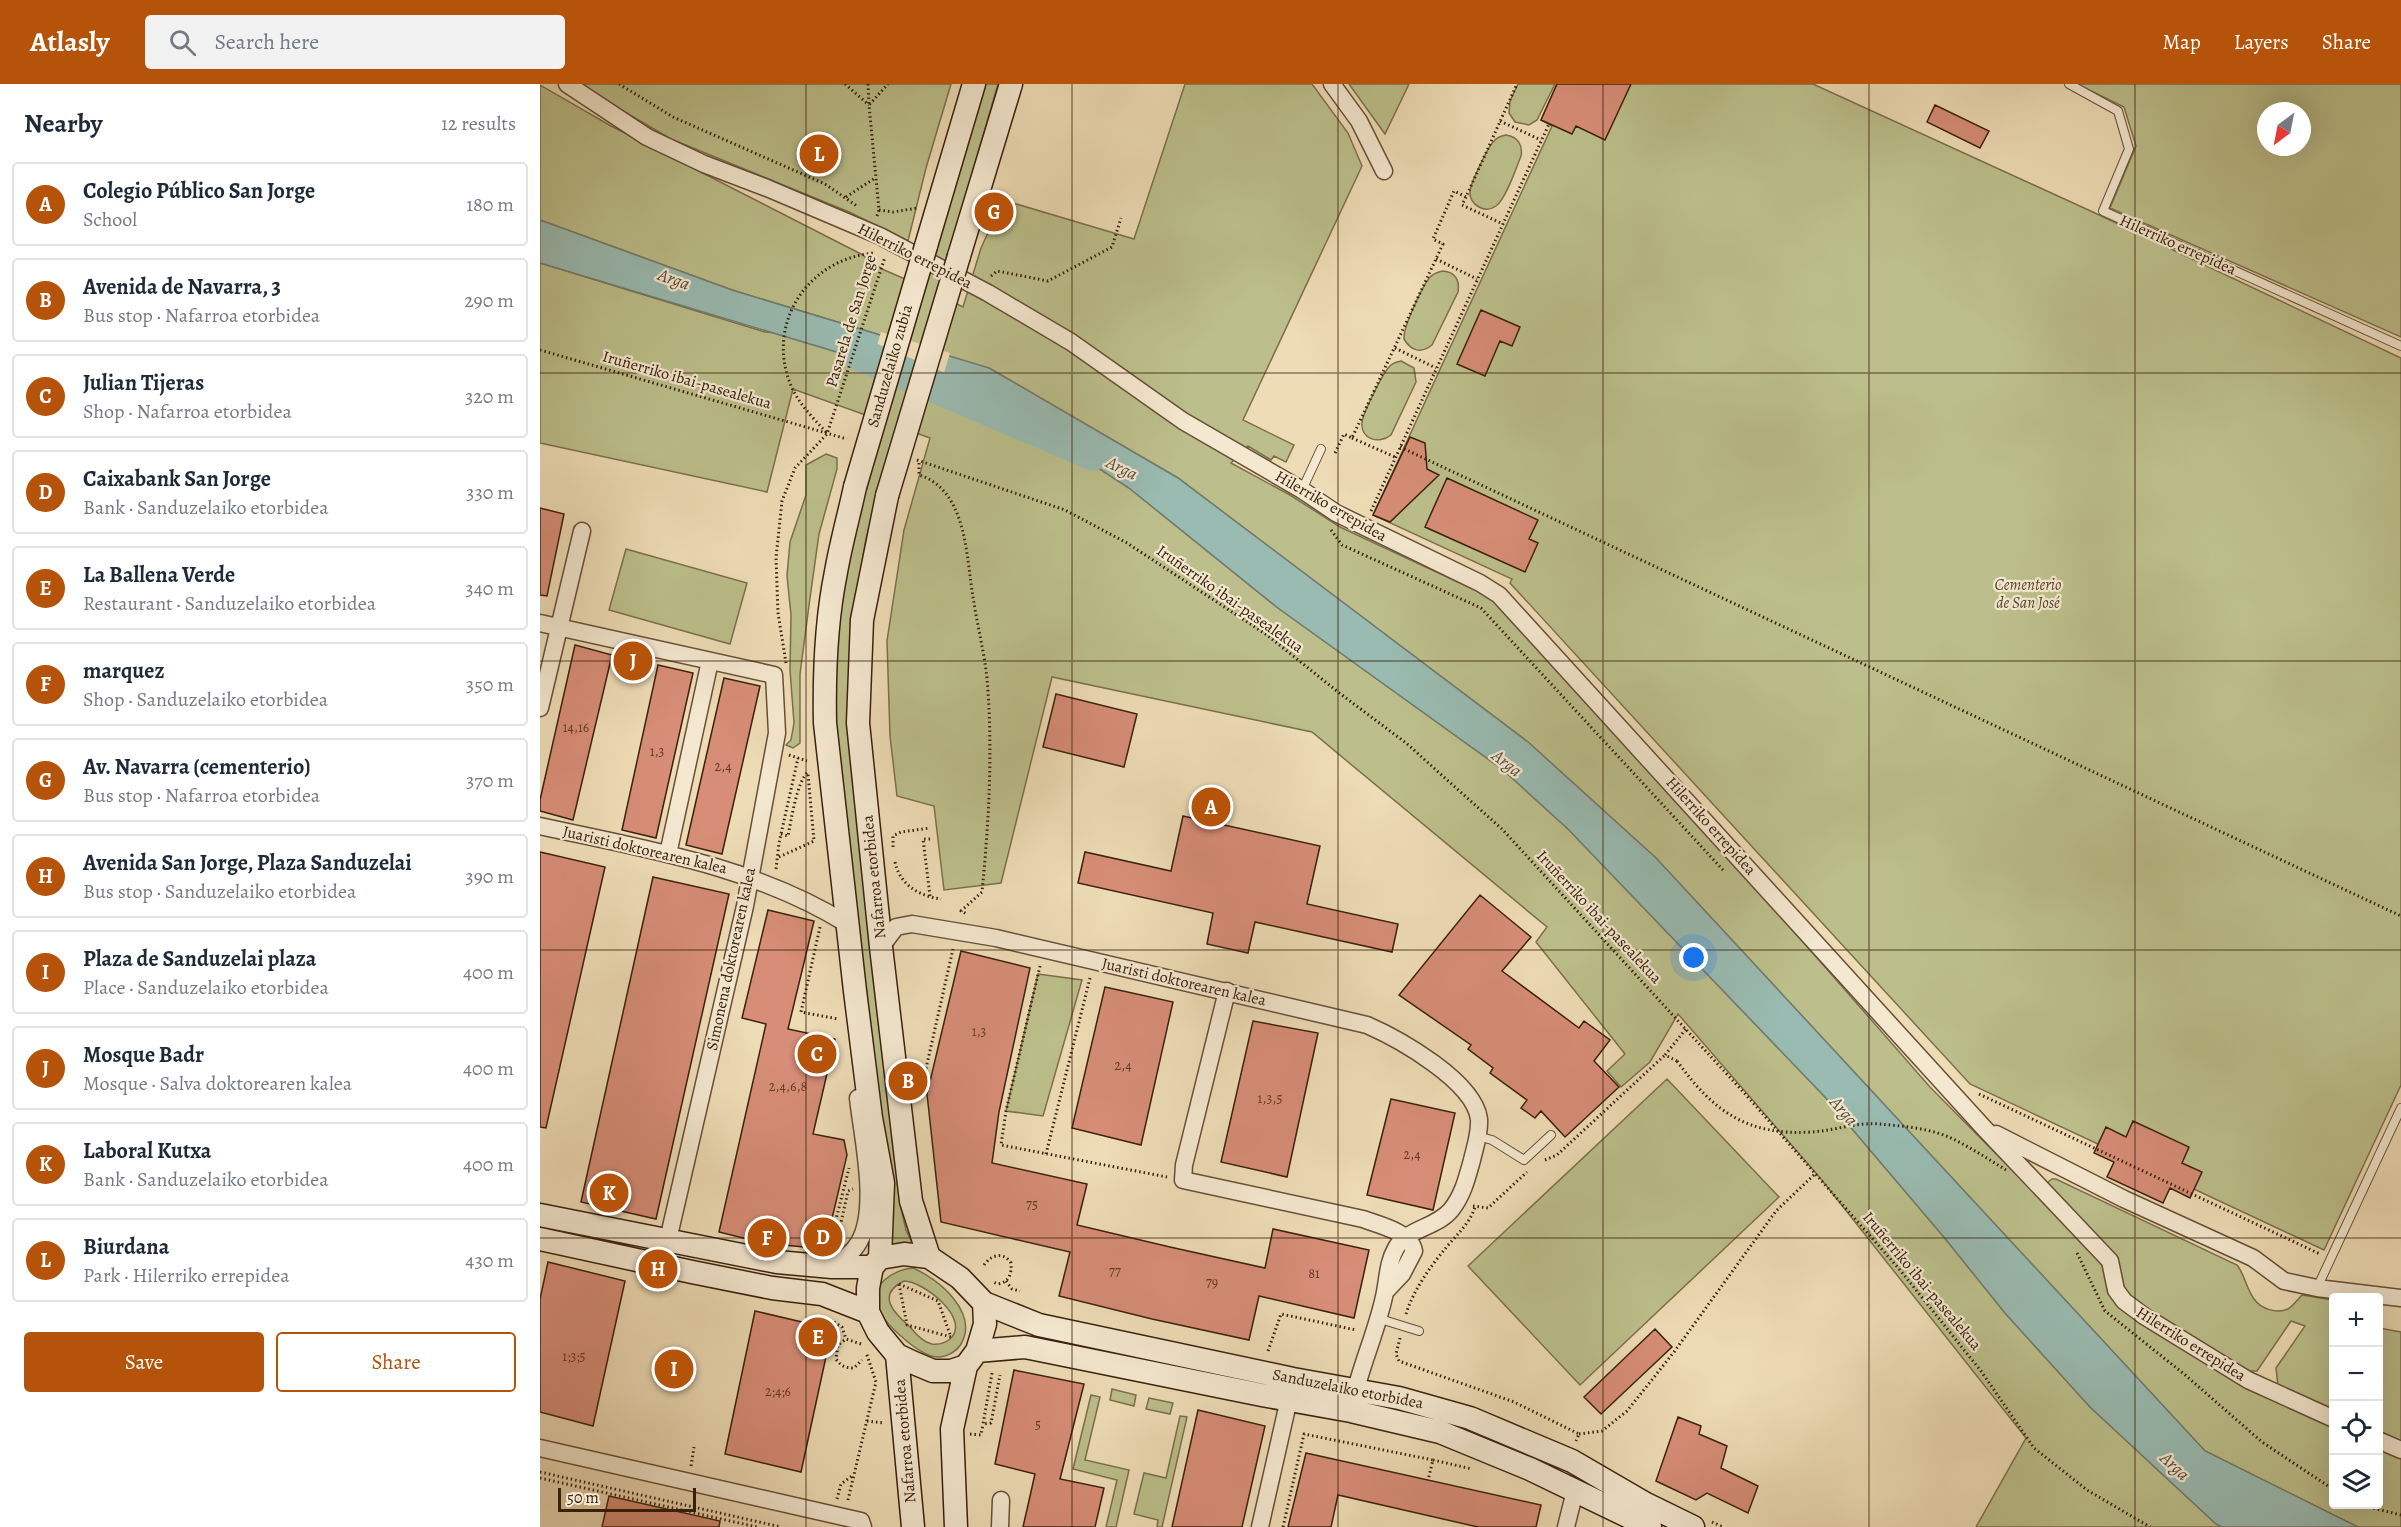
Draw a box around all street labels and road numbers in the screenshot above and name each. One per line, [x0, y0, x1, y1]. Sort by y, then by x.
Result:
street label: Hilerriko errepidea [2116, 209, 2240, 281]
street label: Hilerriko errepidea [854, 218, 976, 295]
street label: Pasarela de San Jorge [820, 252, 882, 390]
street label: Sanduzelaiko zubia [862, 301, 918, 430]
street label: Iruñerriko ibai-pasealekua [600, 345, 775, 415]
street label: Hilerriko errepidea [1271, 465, 1391, 547]
street label: Iruñerriko ibai-pasealekua [1152, 540, 1308, 658]
street label: Hilerriko errepidea [1661, 772, 1762, 880]
street label: Nafarroa etorbidea [857, 814, 891, 940]
street label: Juaristi doktorearen kalea [561, 820, 730, 880]
street label: Iruñerriko ibai-pasealekua [1531, 846, 1667, 989]
street label: Simonena doktorearen kalea [701, 865, 761, 1052]
street label: Juaristi doktorearen kalea [1100, 952, 1269, 1012]
street label: Iruñerriko ibai-pasealekua [1857, 1207, 1987, 1355]
street label: Hilerriko errepidea [2132, 1301, 2251, 1387]
street label: Sanduzelaiko etorbidea [1271, 1364, 1426, 1415]
street label: Nafarroa etorbidea [889, 1378, 921, 1504]

